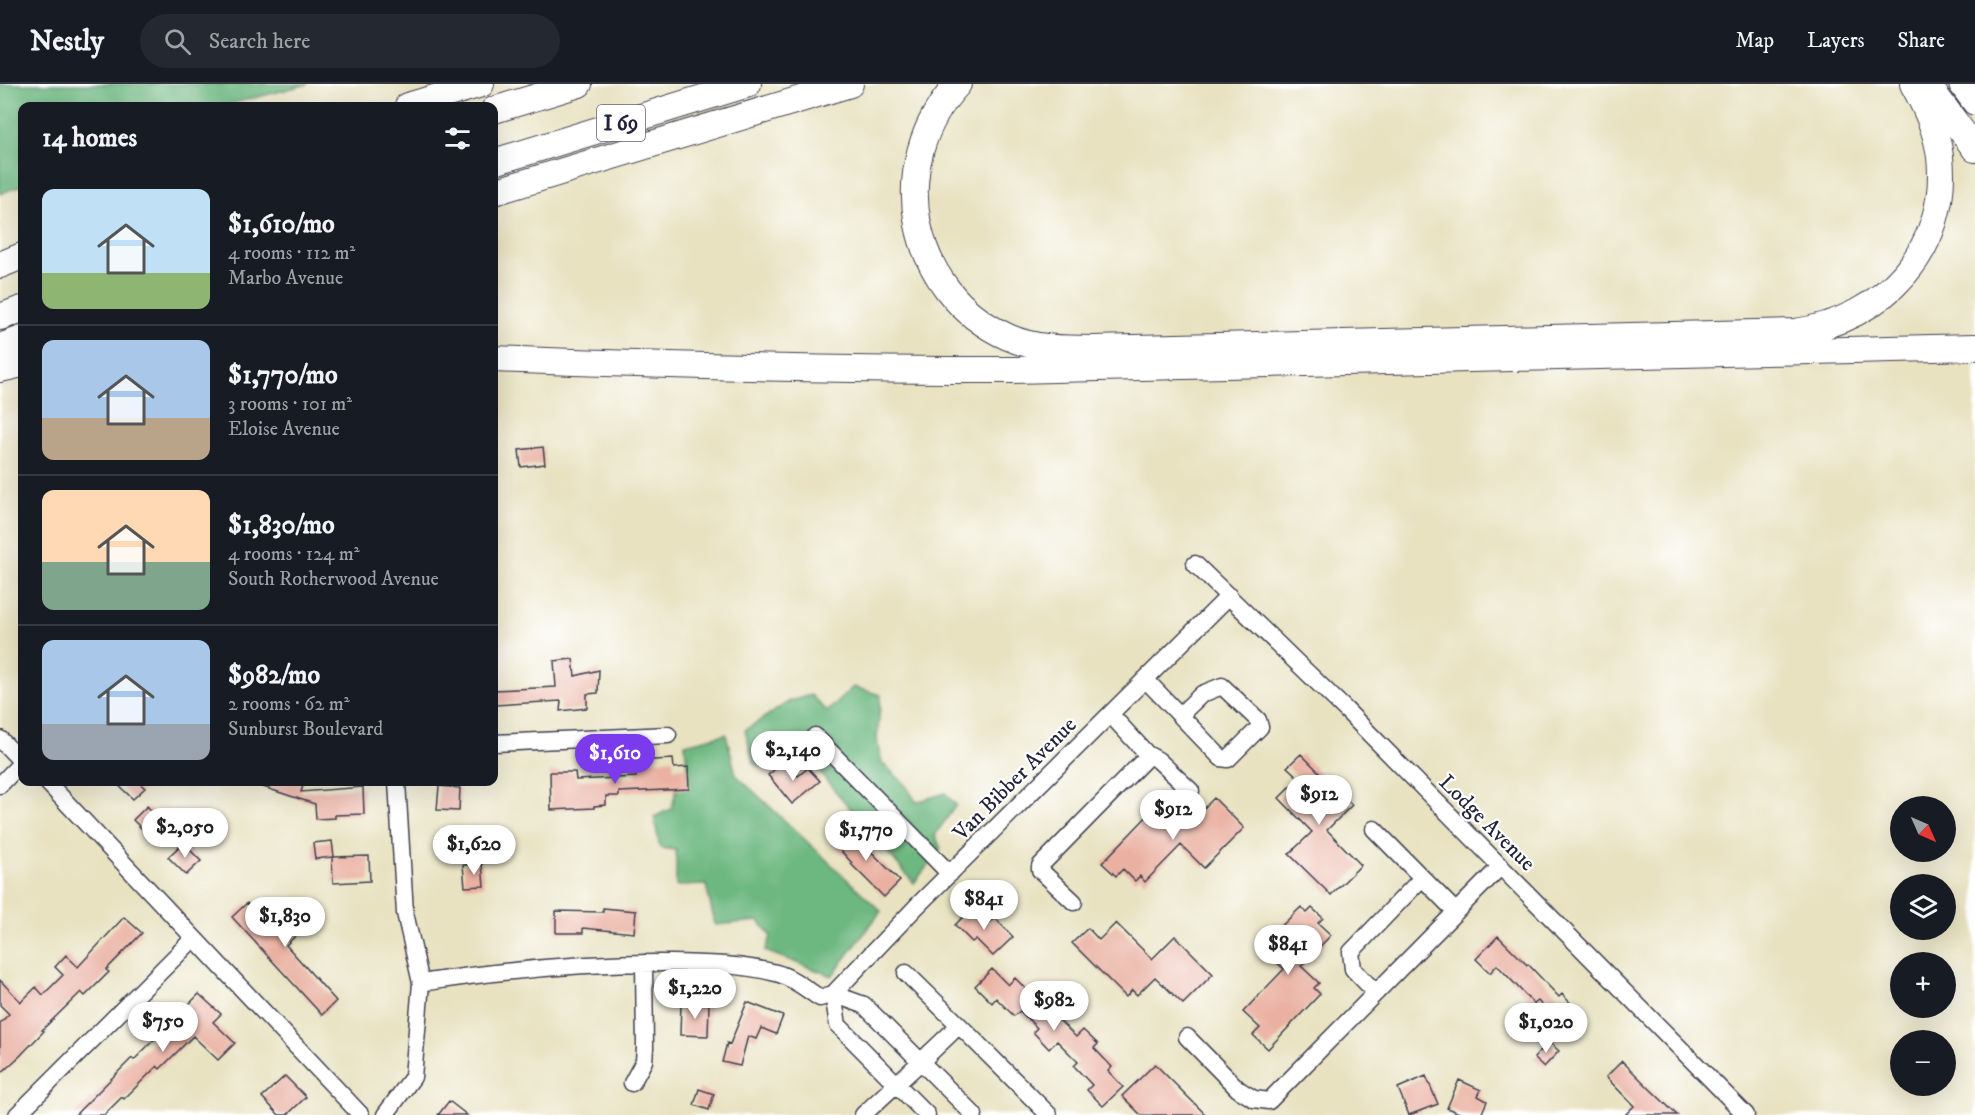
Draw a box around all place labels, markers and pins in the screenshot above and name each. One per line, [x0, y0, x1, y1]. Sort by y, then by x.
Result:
pin: $2,140 [744, 731, 842, 782]
pin: $1,610 [566, 734, 664, 785]
pin: $912 [1283, 775, 1355, 826]
pin: $912 [1137, 790, 1209, 841]
pin: $2,050 [136, 808, 234, 859]
pin: $1,770 [817, 811, 915, 862]
pin: $1,620 [425, 825, 523, 876]
pin: $841 [948, 880, 1020, 931]
pin: $1,830 [236, 897, 334, 948]
pin: $841 [1252, 925, 1324, 976]
pin: $1,220 [646, 969, 744, 1020]
pin: $982 [1018, 981, 1090, 1032]
pin: $750 [127, 1002, 199, 1053]
pin: $1,020 [1497, 1003, 1595, 1054]

